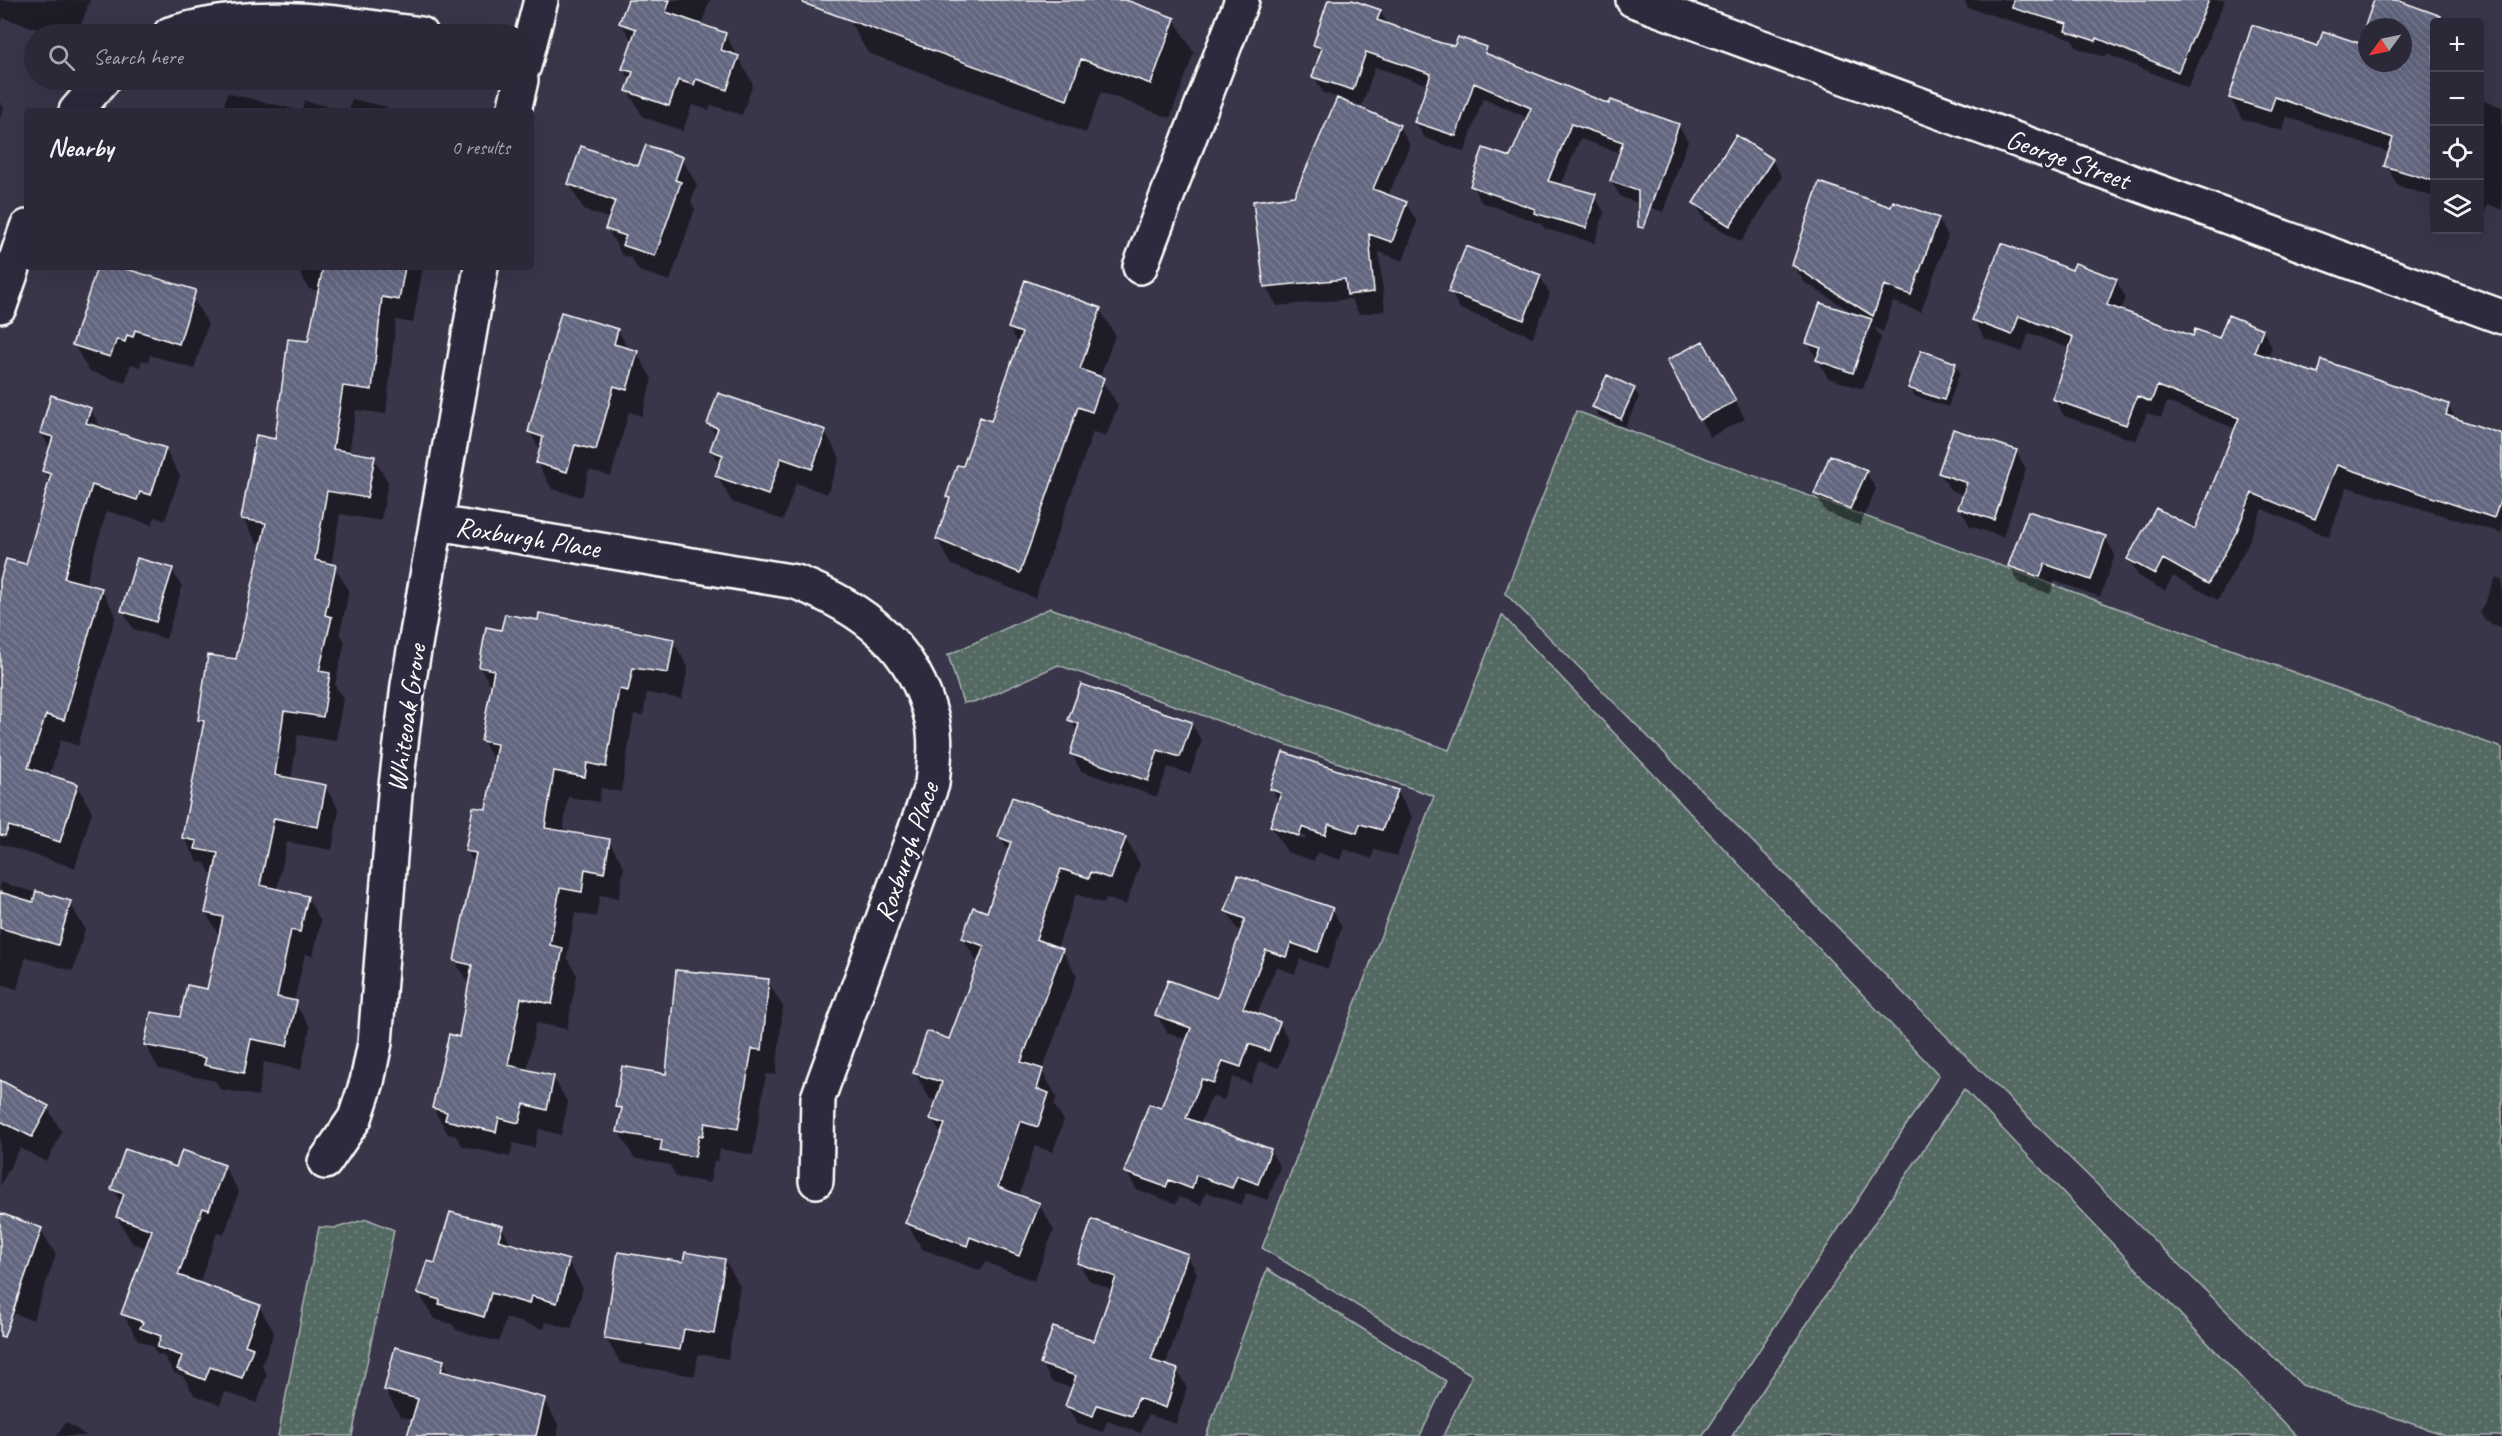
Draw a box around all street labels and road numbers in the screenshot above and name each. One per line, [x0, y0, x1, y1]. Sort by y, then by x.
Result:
street label: George Street [2001, 121, 2137, 198]
street label: Roxburgh Place [454, 508, 604, 566]
street label: Whiteoak Grove [378, 640, 434, 794]
street label: Roxburgh Place [866, 776, 947, 926]

